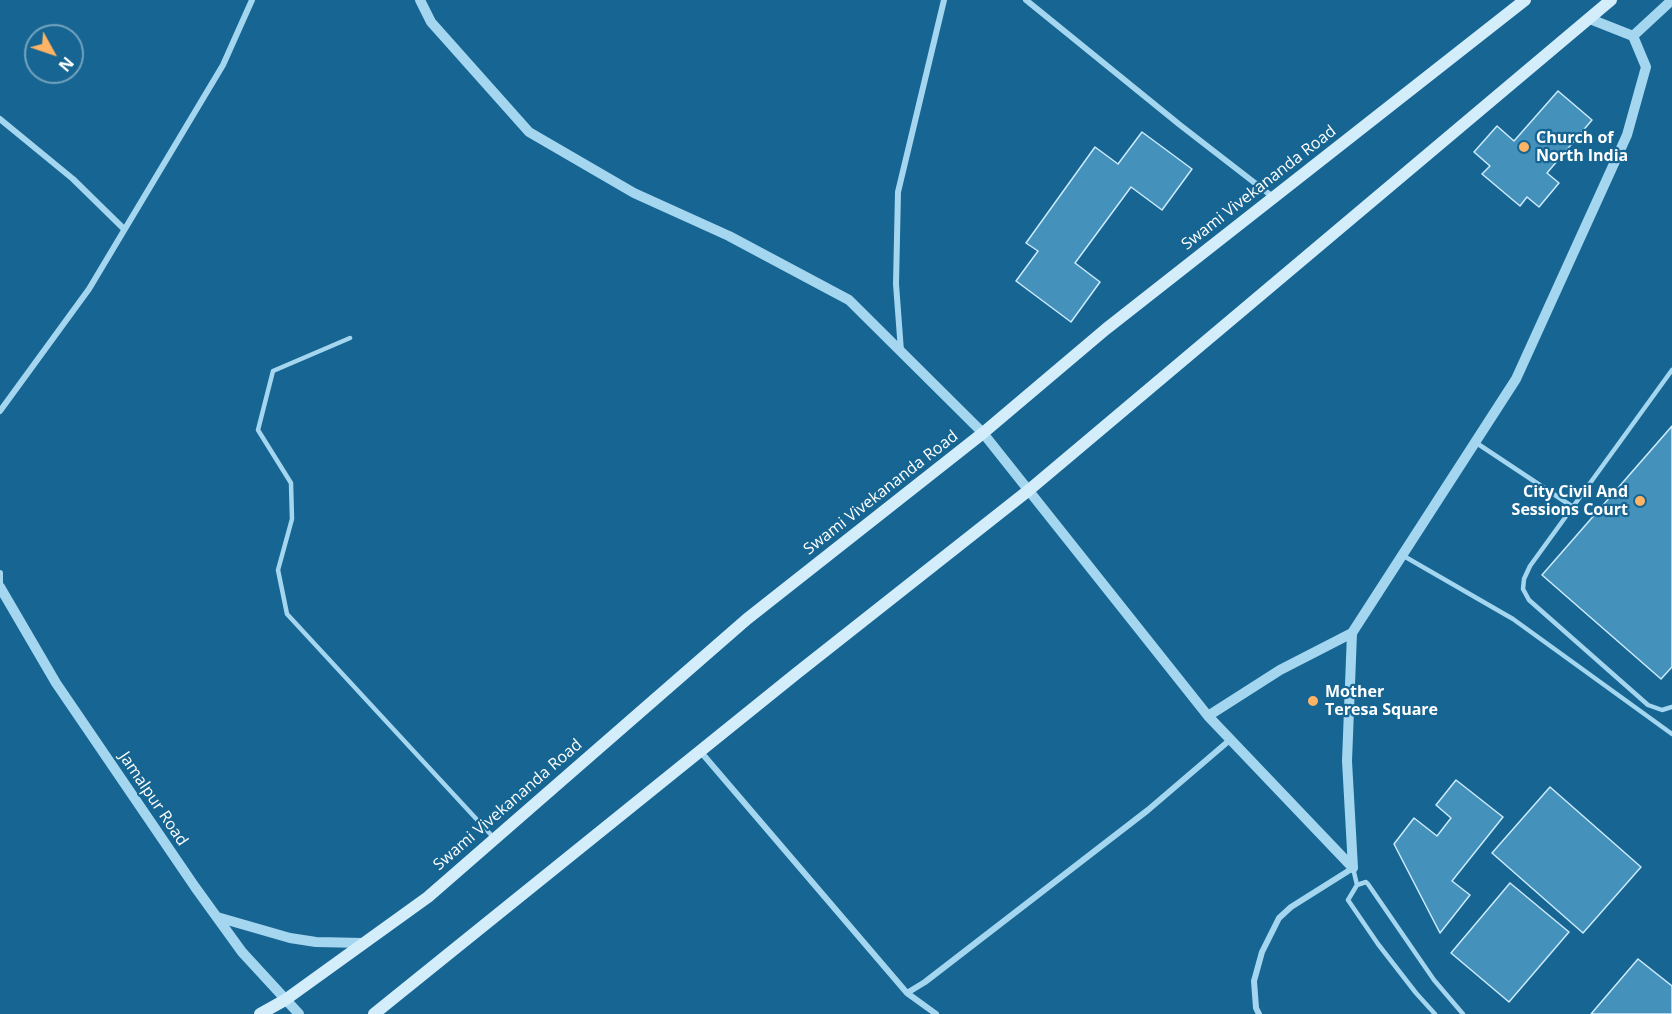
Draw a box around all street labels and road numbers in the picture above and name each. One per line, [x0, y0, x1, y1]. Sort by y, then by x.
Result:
street label: Swami Vivekananda Road [1178, 122, 1340, 254]
street label: Swami Vivekananda Road [800, 427, 962, 559]
street label: Swami Vivekananda Road [430, 735, 586, 875]
street label: Jamalpur Road [114, 748, 192, 850]

